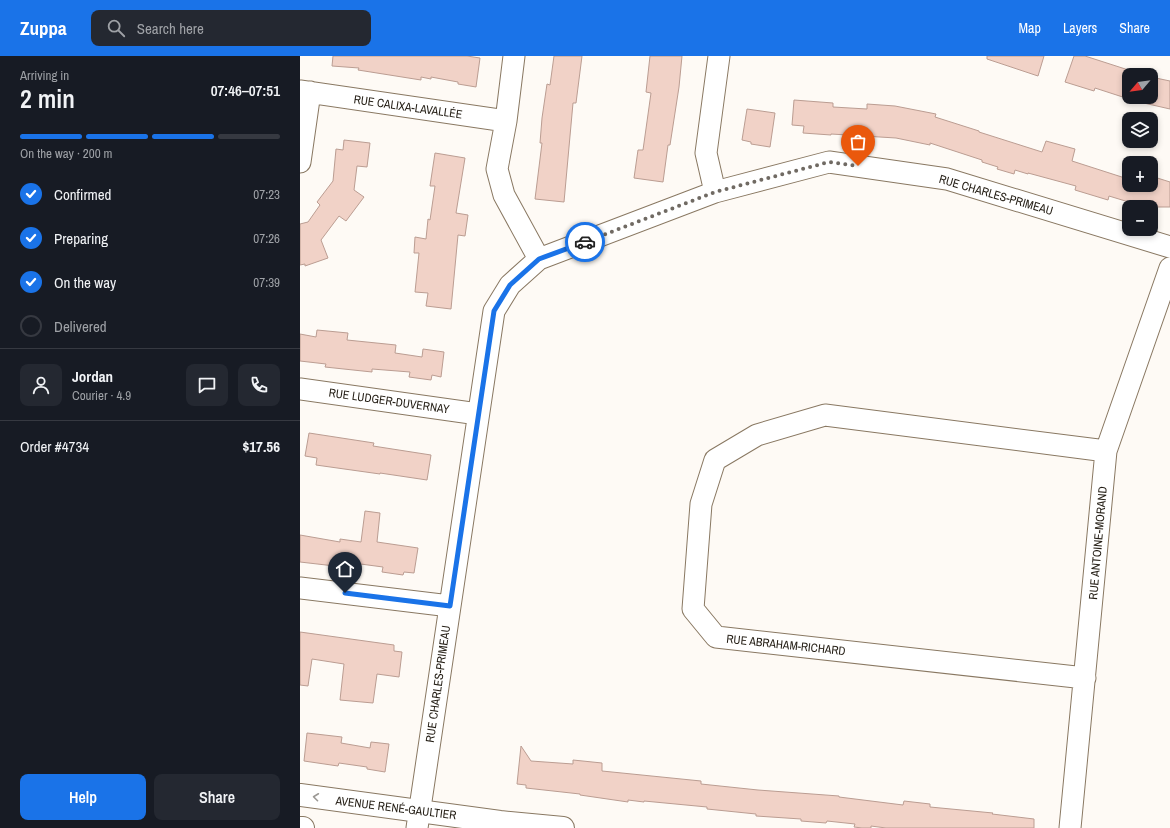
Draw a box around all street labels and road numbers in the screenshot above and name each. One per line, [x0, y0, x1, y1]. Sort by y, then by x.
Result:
street label: RUE CALIXA-LAVALLÉE [353, 91, 463, 123]
street label: RUE CHARLES-PRIMEAU [937, 171, 1055, 219]
street label: RUE LUDGER-DUVERNAY [328, 385, 451, 417]
street label: RUE ANTOINE-MORAND [1085, 486, 1111, 600]
street label: RUE CHARLES-PRIMEAU [422, 624, 454, 744]
street label: RUE ABRAHAM-RICHARD [726, 631, 846, 659]
street label: AVENUE RENÉ-GAULTIER [334, 793, 457, 823]

